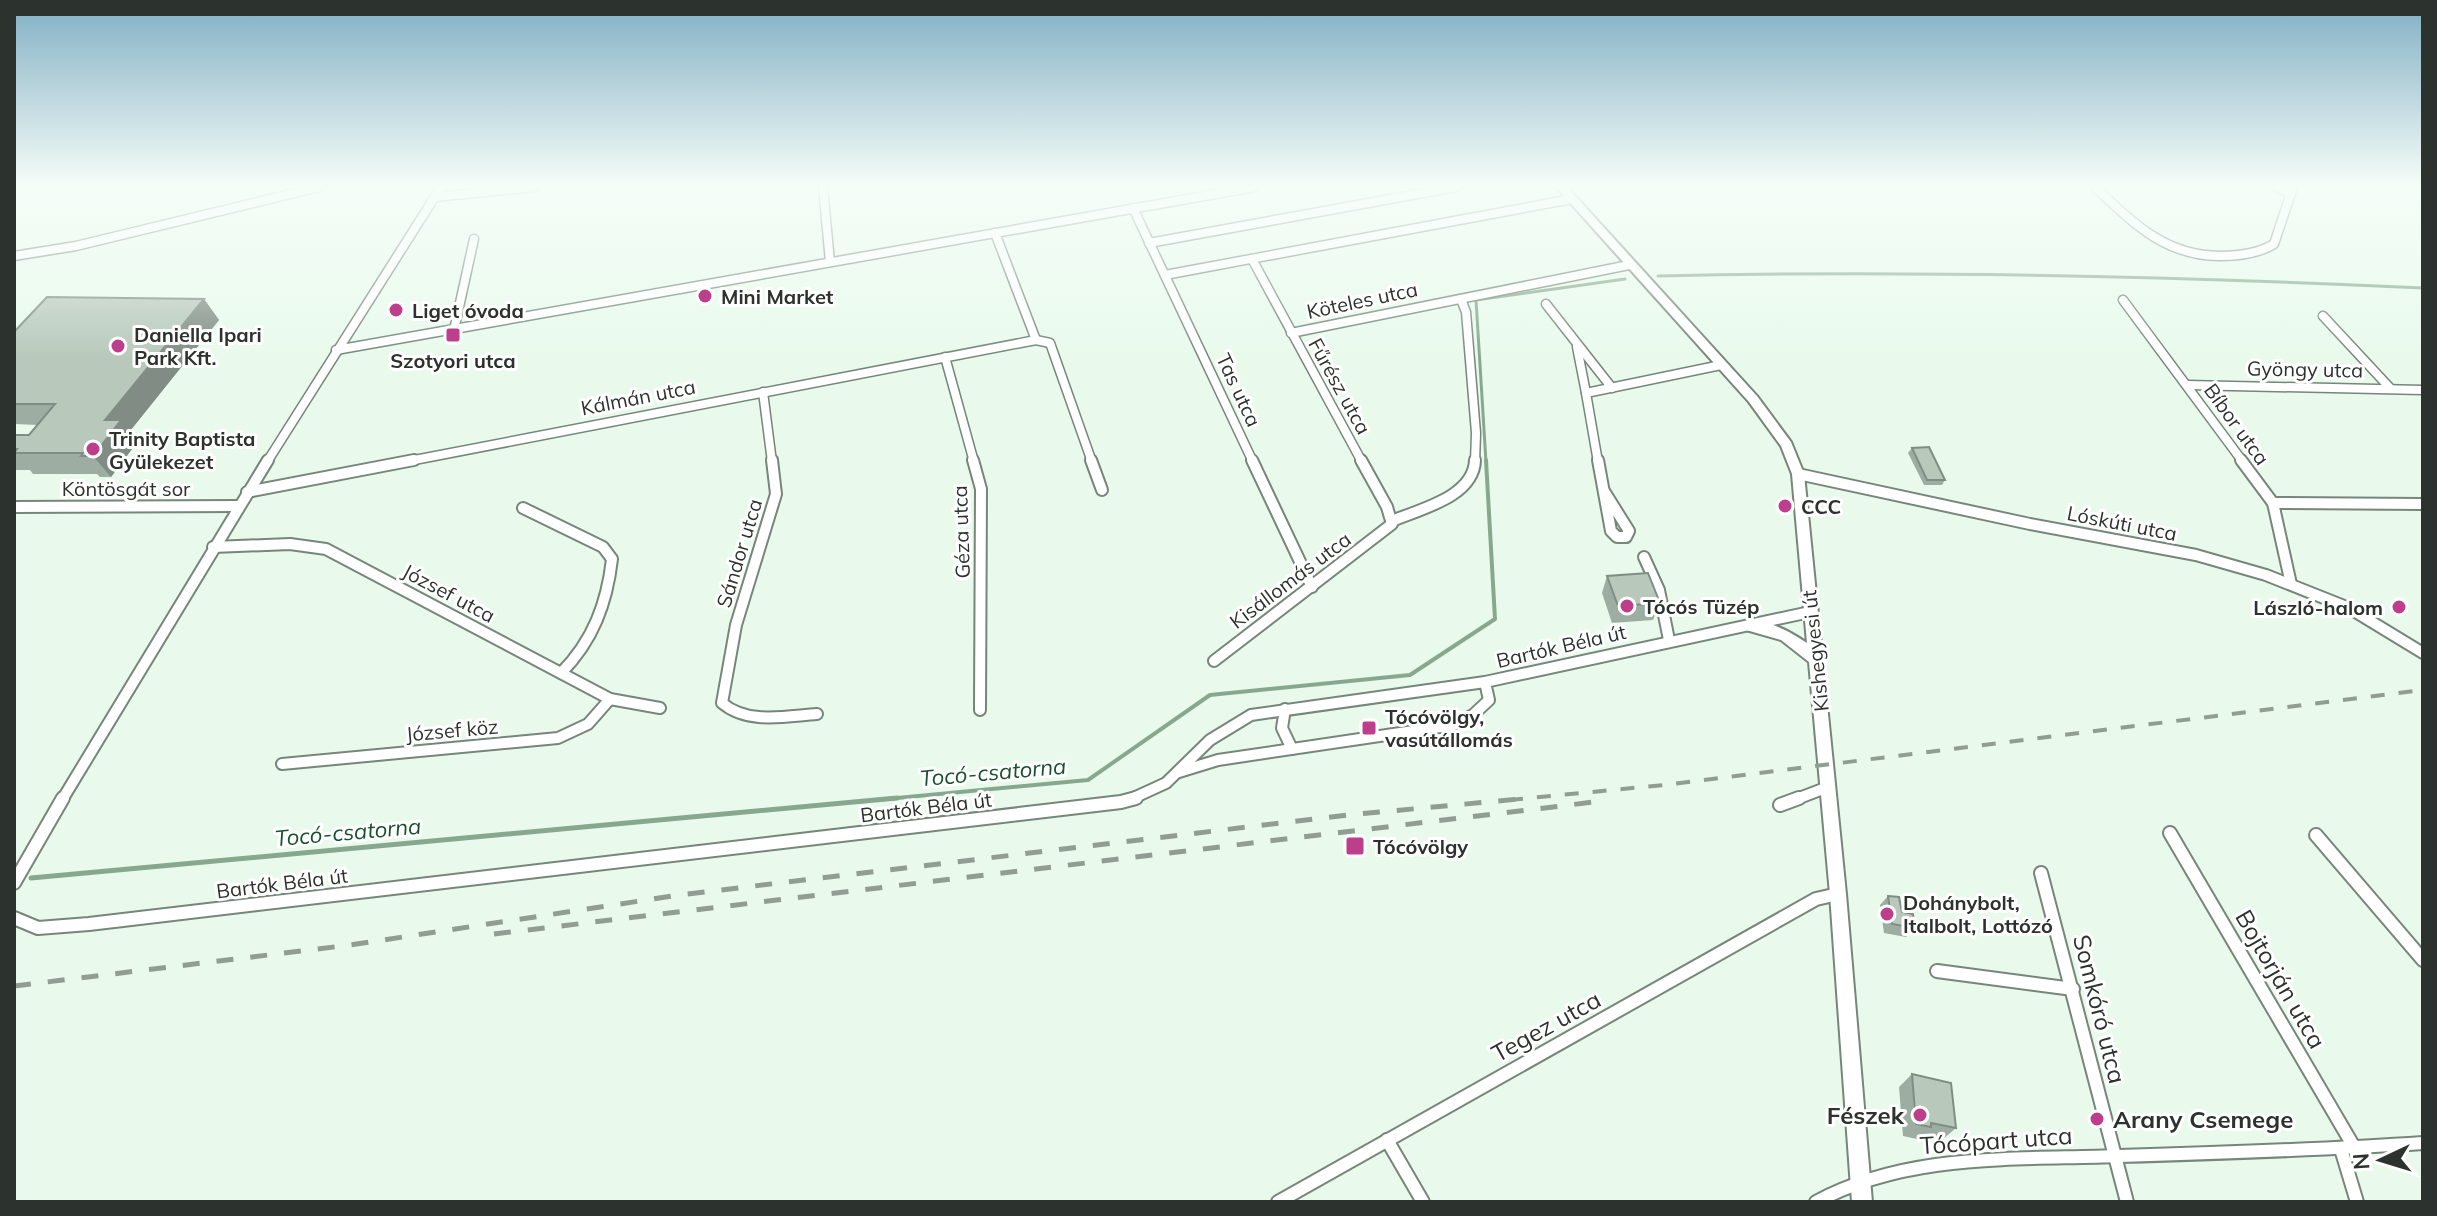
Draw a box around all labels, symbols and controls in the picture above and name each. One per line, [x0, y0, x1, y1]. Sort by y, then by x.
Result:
street label: Köteles utca [1304, 276, 1420, 324]
place label: Mini Market [721, 284, 834, 309]
marker: Mini Market [696, 287, 714, 305]
place label: Liget óvoda [412, 298, 524, 323]
marker: Liget óvoda [387, 301, 405, 319]
place label: Daniella Ipari Park Kft. [134, 322, 262, 370]
marker: Szotyori utca [444, 326, 462, 344]
street label: Fűrész utca [1303, 333, 1377, 439]
marker: Daniella Ipari Park Kft. [109, 337, 127, 355]
place label: Szotyori utca [390, 348, 516, 373]
street label: Tas utca [1211, 349, 1267, 431]
street label: Gyöngy utca [2247, 355, 2363, 383]
street label: Kálmán utca [579, 374, 697, 420]
street label: Bíbor utca [2199, 378, 2275, 470]
place label: Trinity Baptista Gyülekezet [109, 426, 255, 474]
marker: Trinity Baptista Gyülekezet [84, 440, 102, 458]
street label: Köntösgát sor [62, 476, 191, 501]
street label: Géza utca [947, 485, 975, 579]
place label: CCC [1801, 494, 1841, 519]
street label: Sándor utca [711, 496, 767, 610]
marker: CCC [1776, 497, 1794, 515]
street label: Lóskúti utca [2065, 500, 2179, 546]
street label: Kisállomás utca [1224, 526, 1356, 634]
street label: József utca [398, 558, 500, 628]
street label: Kishegyesi út [1796, 589, 1834, 713]
place label: Tócós Tüzép [1643, 594, 1759, 619]
place label: László-halom [2253, 595, 2383, 620]
marker: Tócós Tüzép [1618, 597, 1636, 615]
marker: László-halom [2390, 598, 2408, 616]
street label: Bartók Béla út [1494, 619, 1628, 673]
place label: Tócóvölgy, vasútállomás [1384, 704, 1513, 752]
street label: József köz [405, 714, 499, 746]
marker: Tócóvölgy, vasútállomás [1360, 719, 1378, 737]
water label: Tocó-csatorna [919, 752, 1067, 792]
street label: Bartók Béla út [859, 787, 993, 827]
water label: Tocó-csatorna [274, 812, 422, 852]
place label: Tócóvölgy [1373, 834, 1468, 859]
marker: Tócóvölgy [1344, 835, 1366, 857]
street label: Bartók Béla út [215, 863, 349, 903]
place label: Dohánybolt, Italbolt, Lottózó [1903, 890, 2053, 938]
street label: Bojtorján utca [2229, 904, 2333, 1054]
marker: Dohánybolt, Italbolt, Lottózó [1878, 905, 1896, 923]
street label: Somkóró utca [2067, 931, 2133, 1087]
street label: Tegez utca [1486, 984, 1606, 1068]
place label: Fészek [1827, 1100, 1905, 1130]
place label: Arany Csemege [2113, 1104, 2293, 1134]
marker: Fészek [1911, 1106, 1929, 1124]
marker: Arany Csemege [2088, 1110, 2106, 1128]
street label: Tócópart utca [1919, 1120, 2073, 1160]
north arrow [2341, 1120, 2421, 1200]
text: N [2347, 1152, 2376, 1171]

